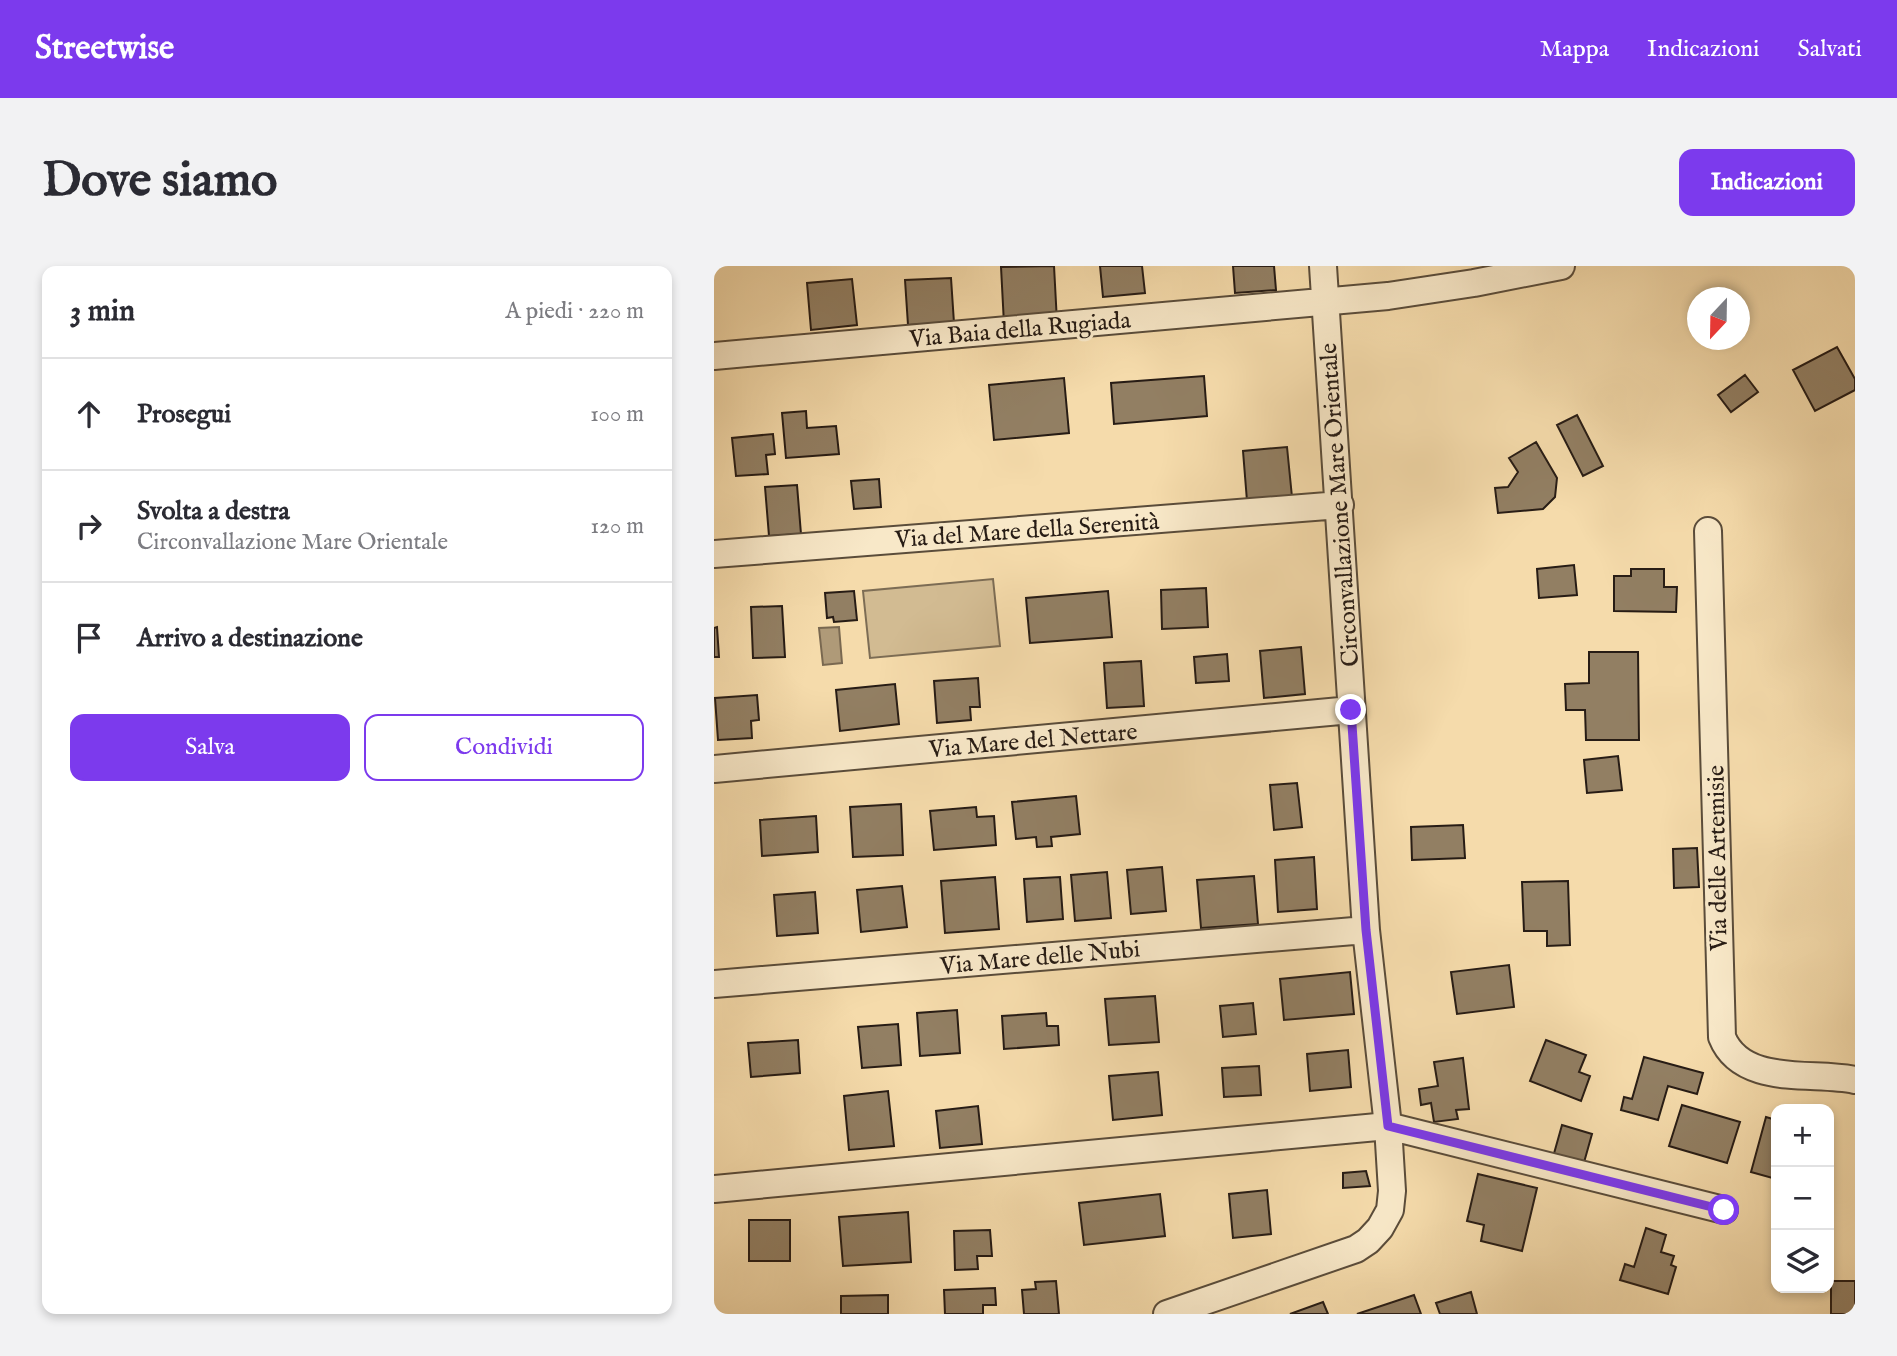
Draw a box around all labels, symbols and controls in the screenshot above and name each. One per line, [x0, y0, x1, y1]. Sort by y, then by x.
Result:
text: Streetwise [35, 28, 174, 70]
text: Mappa [1540, 34, 1609, 65]
text: Indicazioni [1647, 34, 1759, 65]
text: Salvati [1797, 34, 1862, 65]
button: Indicazioni [1679, 149, 1855, 216]
text: Dove siamo [42, 151, 278, 213]
north arrow [1687, 287, 1750, 350]
text: 3 min [70, 293, 135, 331]
text: A piedi · 220 m [505, 297, 644, 326]
street label: Via Baia della Rugiada [907, 305, 1133, 356]
street label: Circonvallazione Mare Orientale [1314, 342, 1367, 668]
icon: ahead [70, 395, 108, 433]
text: Prosegui [137, 398, 231, 431]
text: 100 m [590, 400, 644, 429]
text: Svolta a destra [137, 495, 290, 528]
icon: right [70, 507, 108, 545]
street label: Via del Mare della Serenità [893, 507, 1161, 556]
text: 120 m [591, 512, 644, 541]
text: Circonvallazione Mare Orientale [137, 528, 448, 557]
icon: arrive [70, 619, 108, 657]
text: Arrivo a destinazione [137, 622, 363, 655]
route end [1335, 694, 1366, 725]
button: Salva [70, 714, 350, 781]
button: Condividi [364, 714, 644, 781]
street label: Via Mare del Nettare [927, 717, 1139, 766]
street label: Via delle Artemisie [1701, 765, 1736, 952]
street label: Via Mare delle Nubi [938, 934, 1141, 983]
map controls [1771, 1104, 1834, 1293]
button: + [1771, 1104, 1834, 1167]
button: − [1771, 1167, 1834, 1230]
route start [1708, 1194, 1739, 1225]
button: layers [1771, 1230, 1834, 1293]

